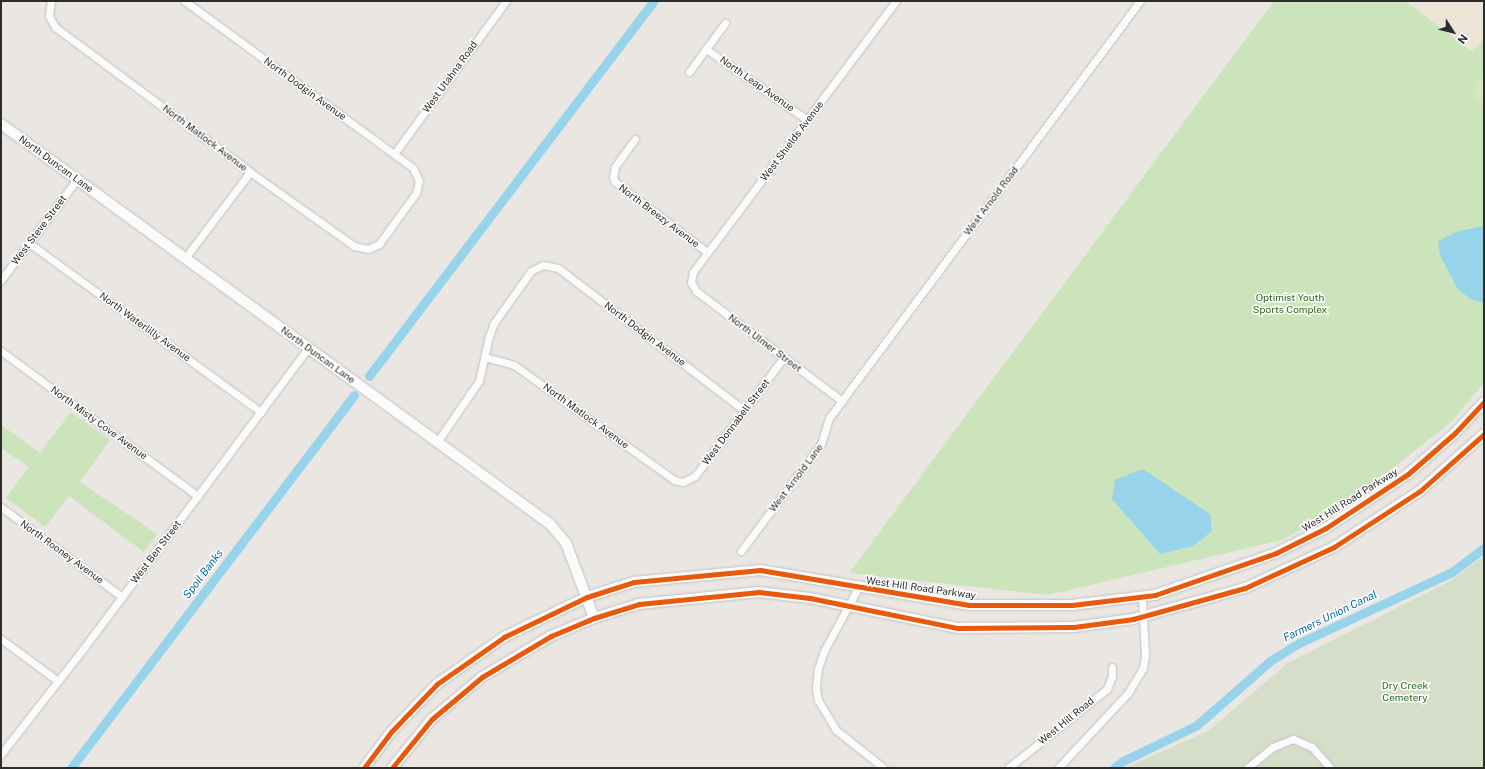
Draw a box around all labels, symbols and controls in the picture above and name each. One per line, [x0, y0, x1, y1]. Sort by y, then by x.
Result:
north arrow [1433, 12, 1473, 52]
text: N [1455, 32, 1470, 46]
street label: West Utahna Road [420, 39, 480, 115]
street label: North Leap Avenue [717, 54, 797, 114]
street label: North Dodgin Avenue [261, 55, 349, 123]
street label: West Shields Avenue [758, 99, 826, 183]
street label: North Matlock Avenue [160, 102, 250, 174]
street label: North Duncan Lane [16, 133, 96, 195]
street label: West Arnold Road [961, 164, 1021, 238]
street label: North Breezy Avenue [616, 182, 702, 250]
street label: West Steve Street [9, 193, 69, 267]
street label: North Waterlilly Avenue [97, 290, 193, 364]
park label: Optimist Youth Sports Complex [1253, 291, 1327, 314]
street label: North Dodgin Avenue [602, 299, 688, 369]
street label: North Ulmer Street [726, 311, 804, 375]
street label: North Duncan Lane [278, 324, 358, 386]
street label: West Donnabell Street [700, 377, 772, 467]
street label: North Matlock Avenue [541, 381, 631, 451]
street label: North Misty Cove Avenue [48, 384, 150, 462]
street label: West Arnold Lane [766, 442, 826, 514]
street label: West Hill Road Parkway [1300, 466, 1400, 534]
street label: North Rooney Avenue [18, 518, 106, 586]
street label: West Ben Street [128, 518, 184, 586]
water label: Spoil Banks [180, 547, 226, 601]
street label: West Hill Road Parkway [865, 574, 977, 602]
water label: Farmers Union Canal [1281, 588, 1379, 644]
park label: Dry Creek Cemetery [1382, 679, 1428, 702]
street label: West Hill Road [1036, 695, 1096, 747]

